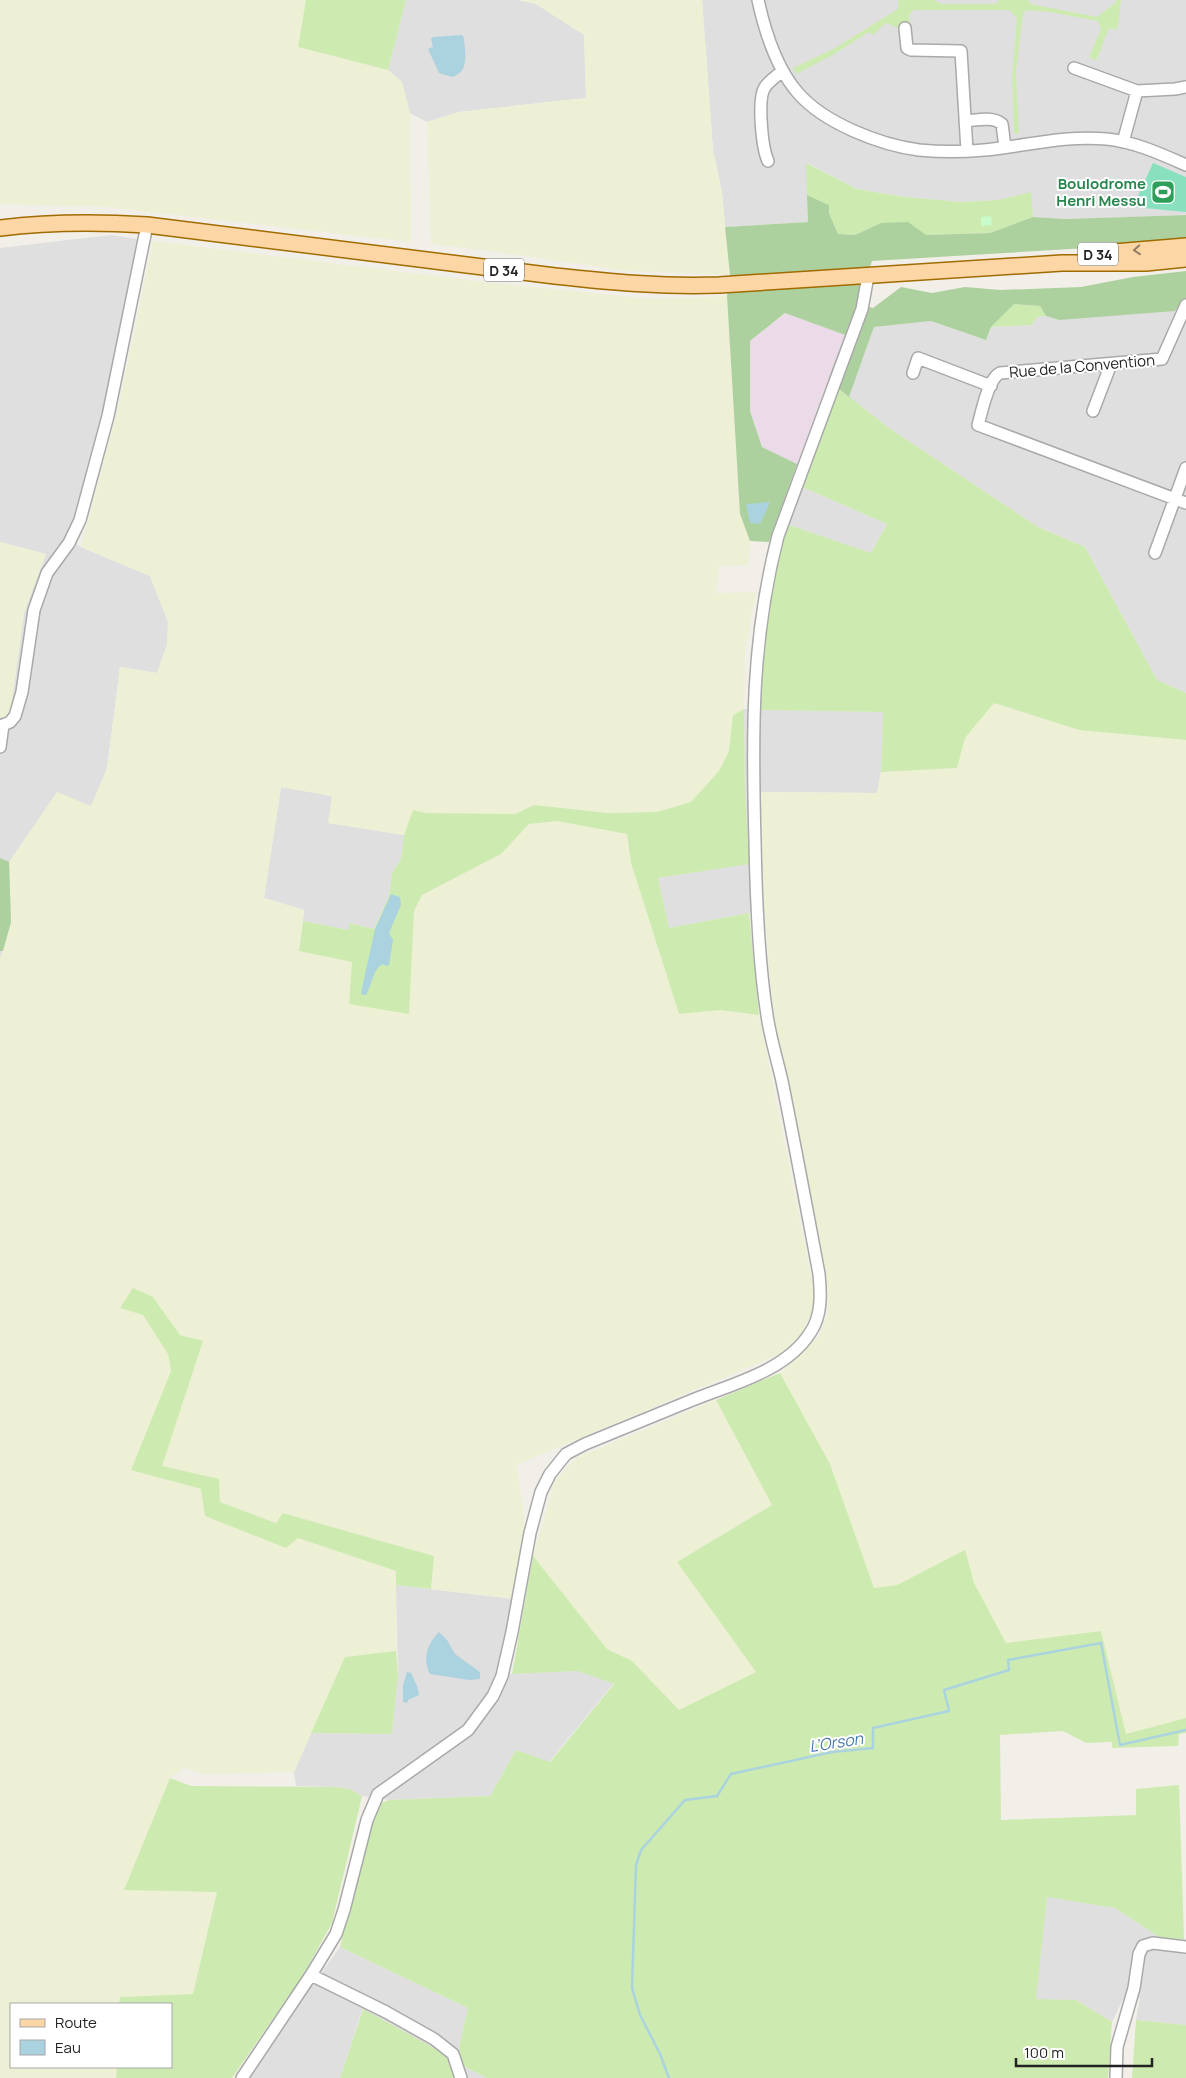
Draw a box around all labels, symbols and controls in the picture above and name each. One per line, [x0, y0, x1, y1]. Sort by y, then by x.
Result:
place label: Boulodrome Henri Messu [1056, 173, 1146, 211]
sports icon: Boulodrome Henri Messu [1150, 179, 1176, 205]
road number: D 34 [1078, 242, 1118, 266]
one-way arrow [1133, 244, 1141, 255]
road number: D 34 [484, 258, 524, 282]
street label: Rue de la Convention [1008, 349, 1156, 383]
water label: L’Orson [808, 1727, 865, 1757]
legend [10, 2003, 172, 2068]
text: Route [55, 2012, 97, 2033]
scale bar [1016, 2036, 1152, 2068]
text: Eau [55, 2037, 81, 2058]
text: 100 m [1024, 2042, 1064, 2063]

